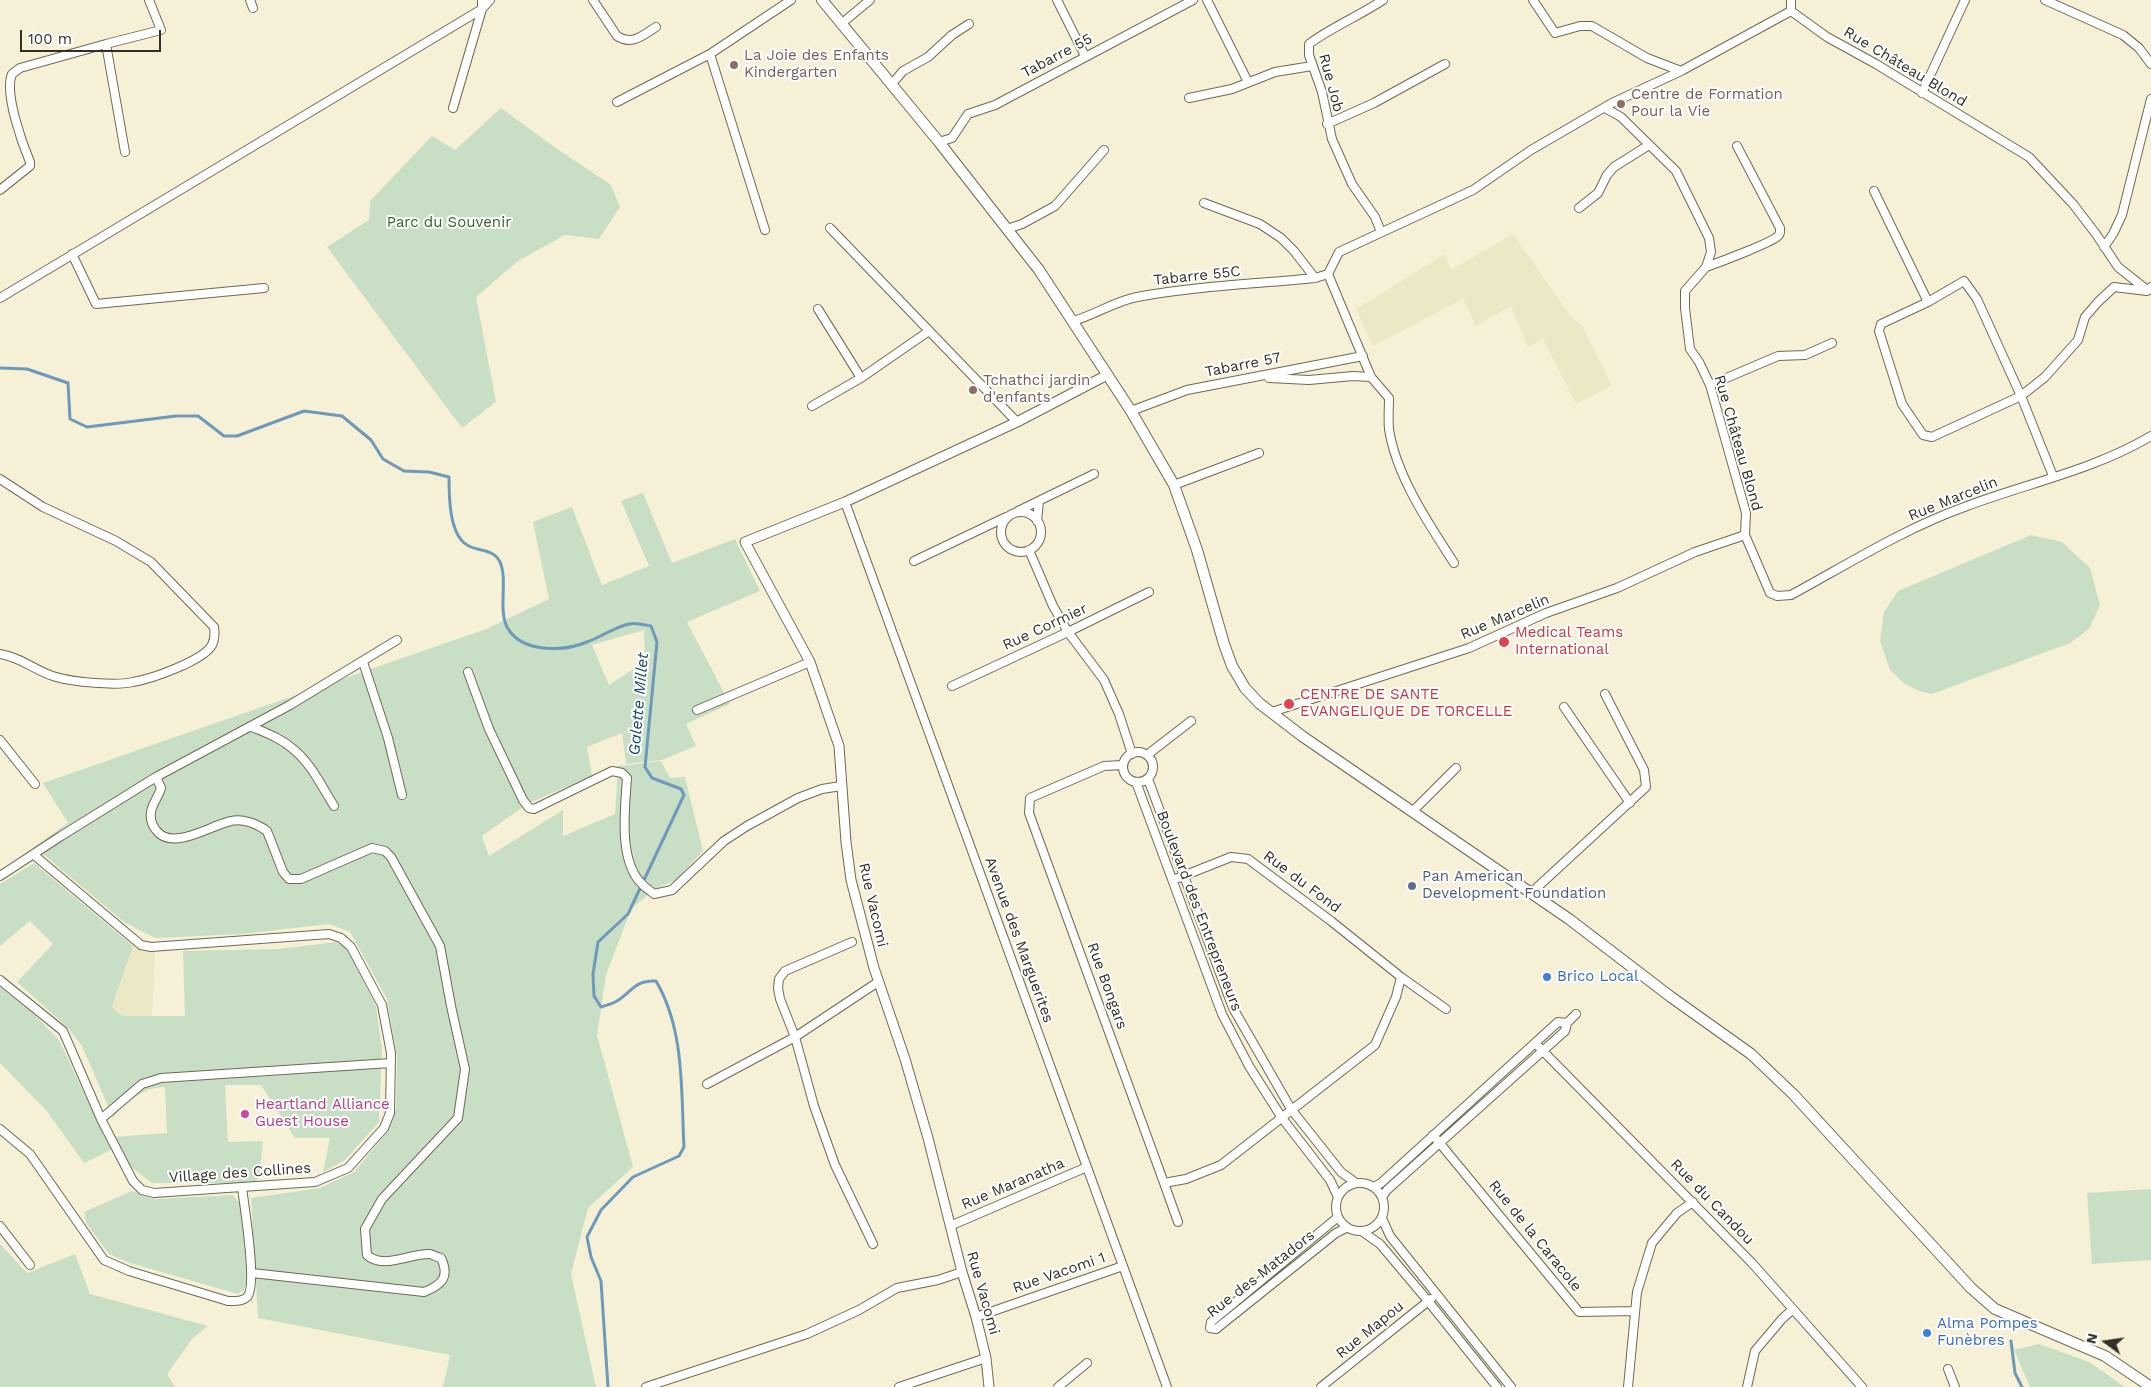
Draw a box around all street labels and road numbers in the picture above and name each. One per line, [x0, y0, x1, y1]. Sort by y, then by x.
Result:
street label: Rue Château Blond [1840, 23, 1970, 111]
street label: Tabarre 55 [1019, 30, 1095, 82]
street label: Rue Job [1315, 52, 1347, 114]
street label: Tabarre 55C [1153, 262, 1241, 290]
street label: Tabarre 57 [1204, 349, 1282, 381]
street label: Rue Château Blond [1710, 373, 1766, 513]
street label: Rue Marcelin [1906, 473, 2000, 525]
street label: Rue Marcelin [1458, 590, 1552, 644]
street label: Rue Cormier [1000, 600, 1090, 654]
street label: Boulevard des Entrepreneurs [1152, 808, 1246, 1014]
street label: Rue du Fond [1260, 847, 1344, 917]
street label: Avenue des Marguerites [981, 855, 1057, 1025]
street label: Rue Vacomi [855, 861, 891, 949]
street label: Rue Bongars [1083, 940, 1131, 1032]
street label: Rue Maranatha [959, 1154, 1067, 1214]
street label: Rue du Candou [1667, 1155, 1757, 1249]
street label: Village des Collines [168, 1159, 312, 1187]
street label: Rue de la Caracole [1485, 1177, 1585, 1295]
street label: Rue des Matadors [1204, 1226, 1318, 1322]
street label: Rue Vacomi [963, 1249, 1003, 1337]
street label: Rue Vacomi 1 [1010, 1249, 1108, 1297]
street label: Rue Mapou [1333, 1297, 1407, 1363]

